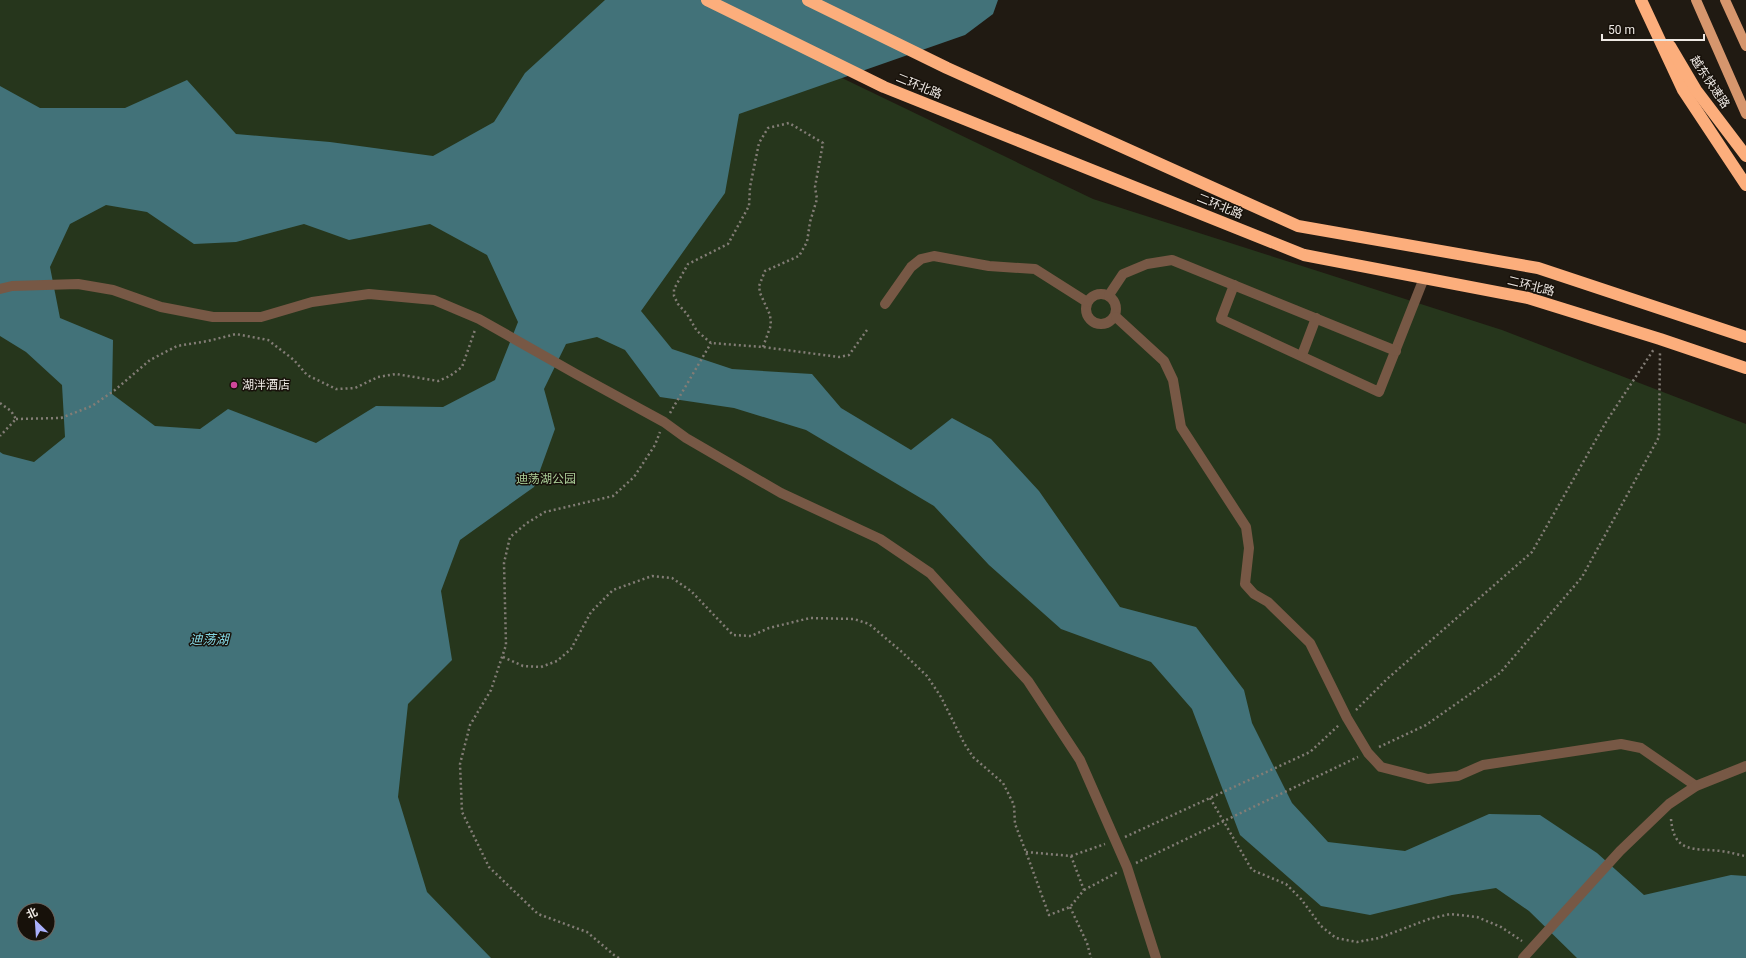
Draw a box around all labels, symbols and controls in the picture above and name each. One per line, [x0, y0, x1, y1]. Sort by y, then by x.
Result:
scale bar [1602, 16, 1704, 42]
text: 50 m [1608, 23, 1635, 37]
street label: 越东快速路 [1687, 53, 1733, 111]
street label: 二环北路 [894, 71, 944, 101]
street label: 二环北路 [1195, 191, 1245, 221]
street label: 二环北路 [1506, 273, 1556, 299]
place label: 湖泮酒店 [242, 378, 290, 392]
marker: 湖泮酒店 [229, 380, 239, 390]
park label: 迪荡湖公园 [516, 472, 576, 486]
water label: 迪荡湖 [189, 632, 230, 647]
north arrow [16, 902, 56, 942]
text: 北 [24, 905, 40, 922]

